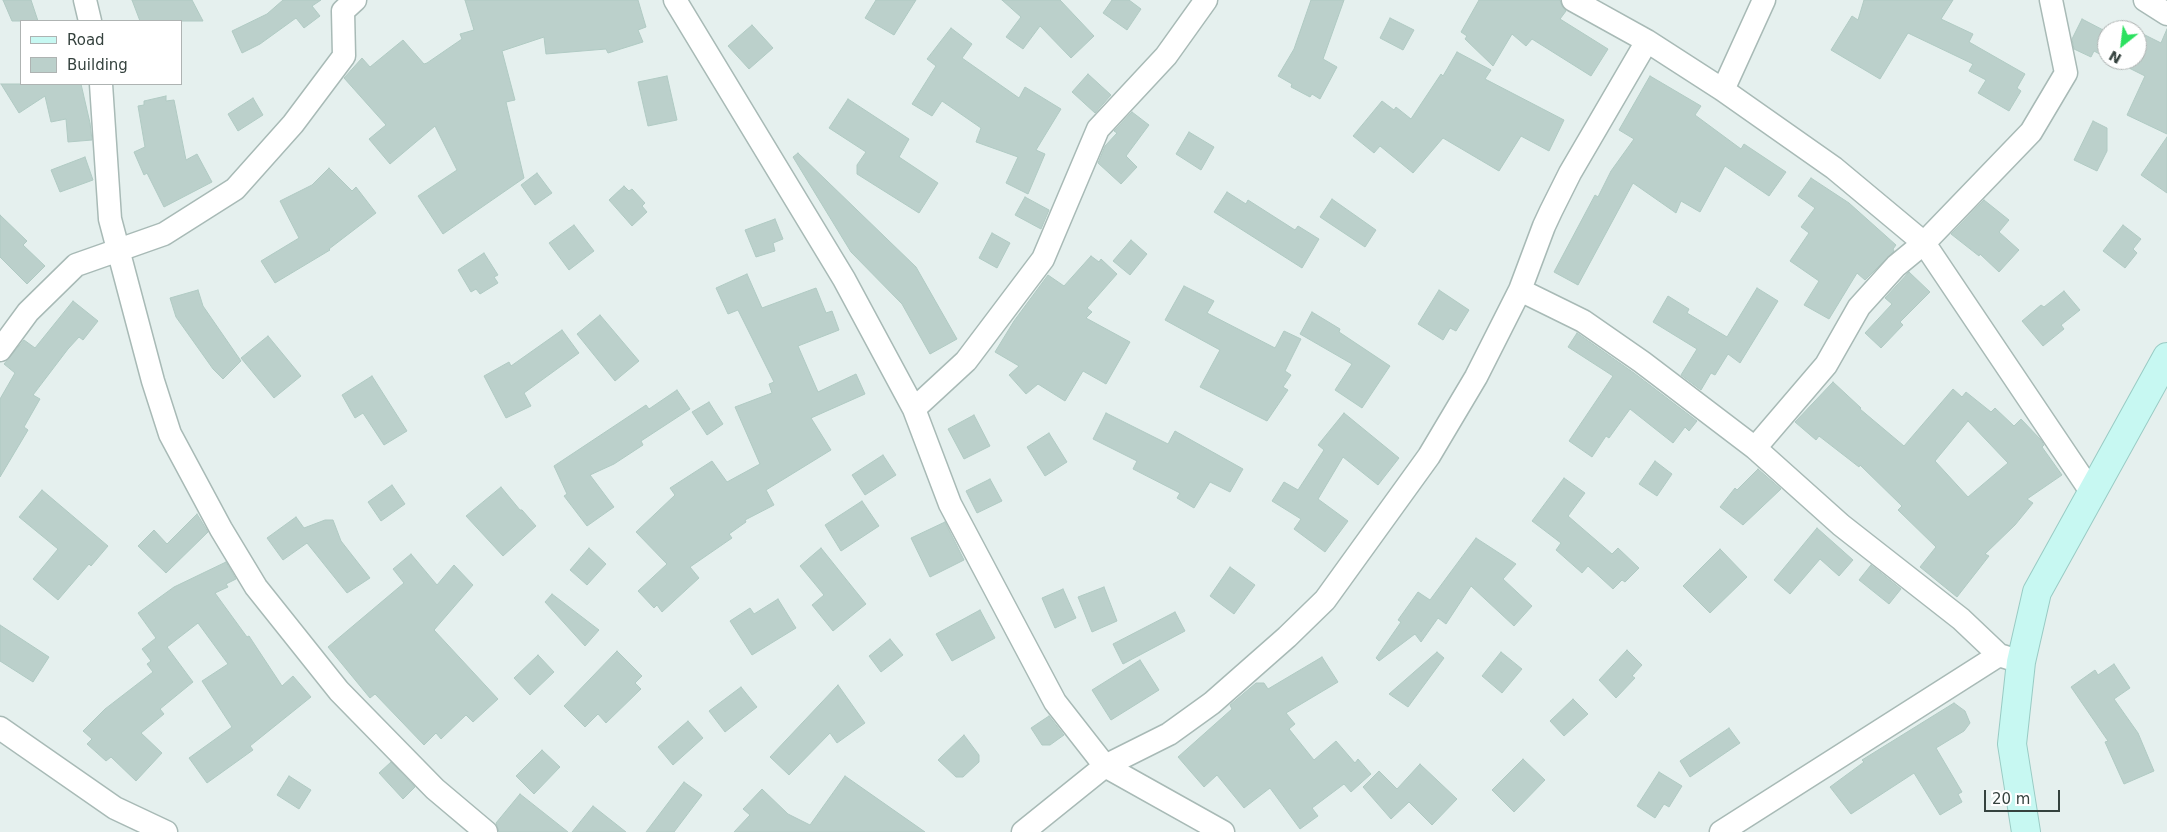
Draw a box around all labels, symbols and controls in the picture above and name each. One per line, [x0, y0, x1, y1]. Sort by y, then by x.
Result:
legend [20, 20, 182, 85]
north arrow [2097, 20, 2147, 70]
text: Road [67, 31, 105, 49]
text: N [2106, 47, 2124, 67]
text: Building [67, 56, 128, 74]
scale bar [1987, 780, 2063, 812]
text: 20 m [1992, 790, 2030, 808]

